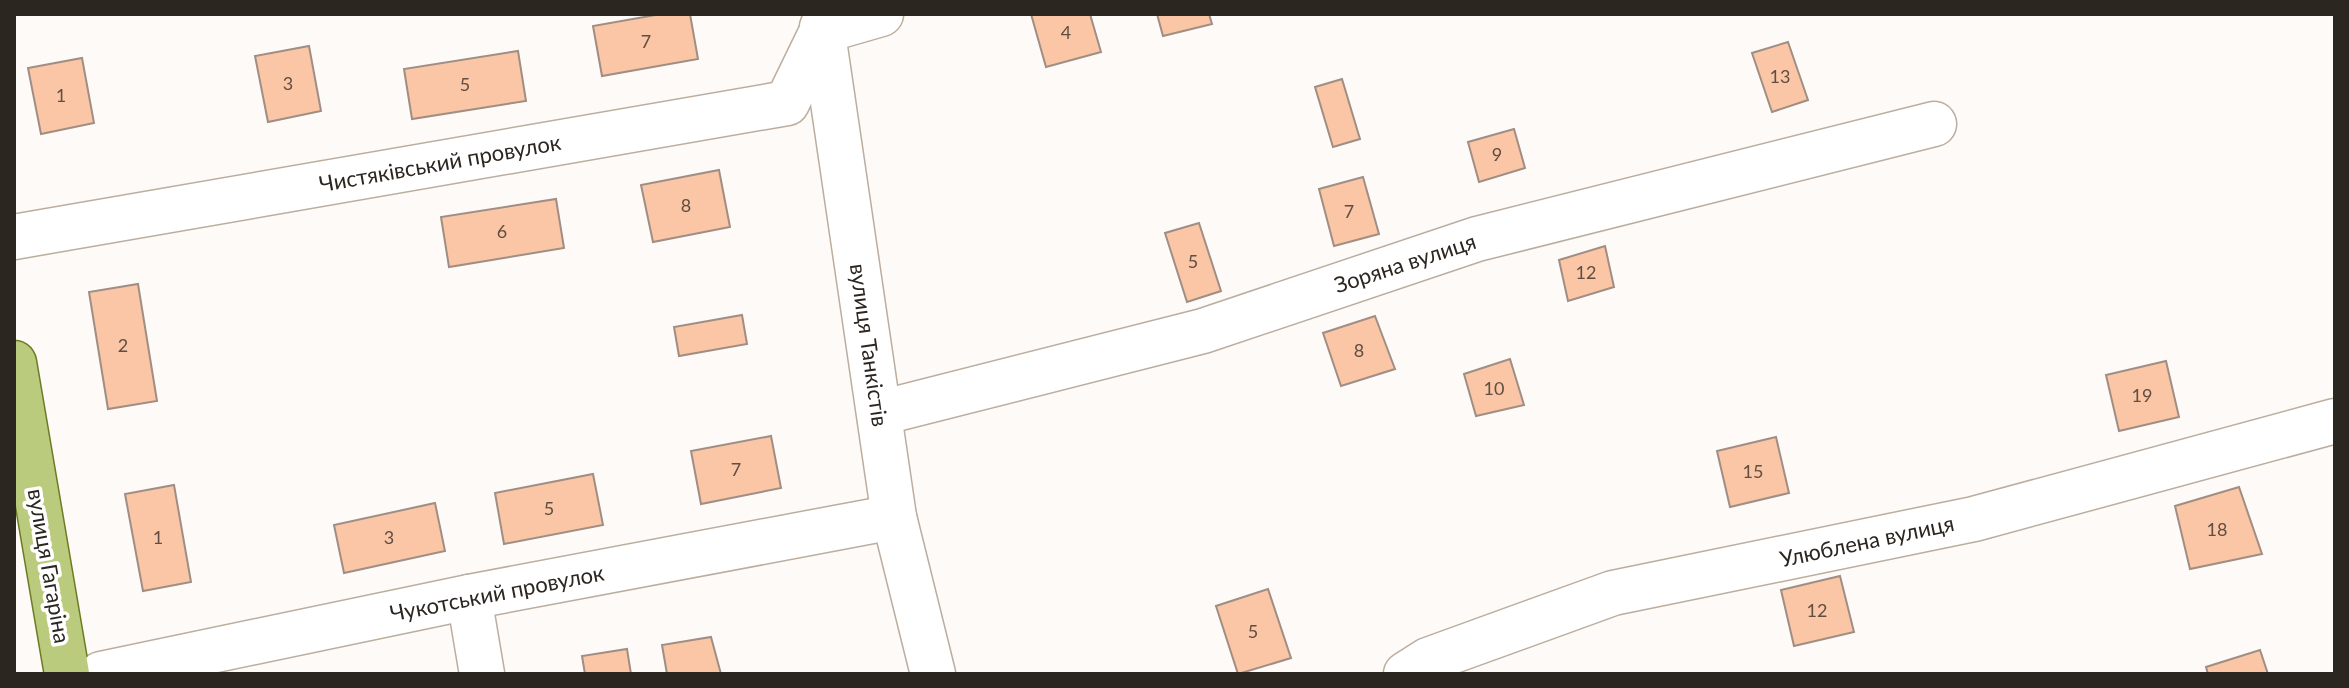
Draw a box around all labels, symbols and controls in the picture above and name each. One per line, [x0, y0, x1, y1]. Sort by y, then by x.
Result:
house number: 4 [1061, 21, 1071, 43]
house number: 7 [641, 30, 651, 52]
house number: 13 [1770, 65, 1790, 87]
house number: 3 [283, 72, 293, 94]
house number: 5 [460, 73, 470, 95]
house number: 1 [56, 84, 66, 106]
street label: Чистяківський провулок [317, 128, 563, 197]
house number: 9 [1492, 143, 1502, 165]
house number: 8 [681, 194, 691, 216]
house number: 7 [1344, 200, 1354, 222]
house number: 6 [497, 220, 507, 242]
street label: Зоряна вулиця [1330, 227, 1479, 298]
house number: 5 [1188, 250, 1198, 272]
house number: 12 [1576, 261, 1596, 283]
street label: вулиця Танкістів [845, 262, 894, 428]
house number: 2 [118, 334, 128, 356]
house number: 8 [1354, 339, 1364, 361]
house number: 10 [1484, 377, 1504, 399]
house number: 19 [2132, 384, 2152, 406]
house number: 7 [731, 458, 741, 480]
house number: 15 [1743, 460, 1763, 482]
street label: вулиця Гагаріна [23, 486, 76, 645]
house number: 5 [544, 497, 554, 519]
street label: Улюблена вулиця [1777, 509, 1957, 572]
house number: 18 [2207, 518, 2227, 540]
house number: 1 [153, 526, 163, 548]
house number: 3 [384, 526, 394, 548]
street label: Чукотський провулок [388, 558, 607, 627]
house number: 12 [1807, 599, 1827, 621]
house number: 5 [1248, 620, 1258, 642]

